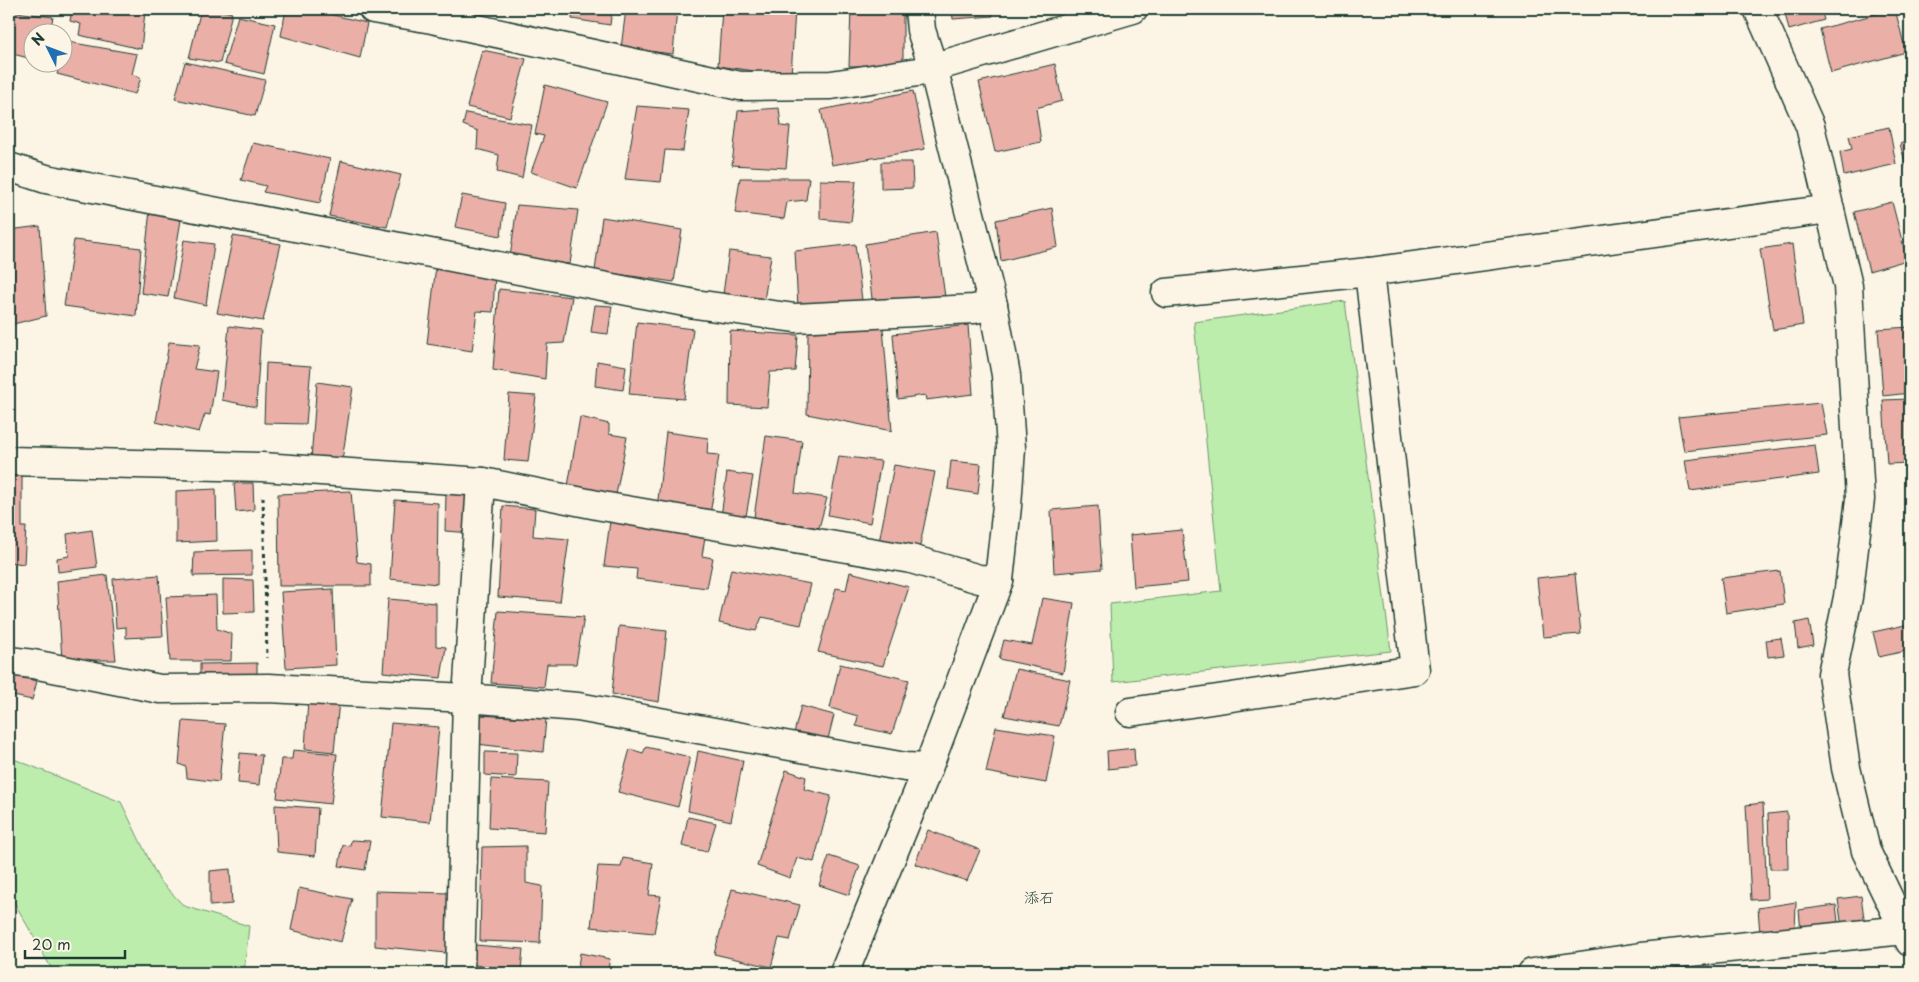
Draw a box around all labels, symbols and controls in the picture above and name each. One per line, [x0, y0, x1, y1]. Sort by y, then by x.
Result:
north arrow [22, 22, 72, 72]
text: N [26, 28, 49, 50]
district label: 添石 [1024, 885, 1054, 908]
scale bar [25, 927, 125, 959]
text: 20 m [32, 932, 71, 955]

